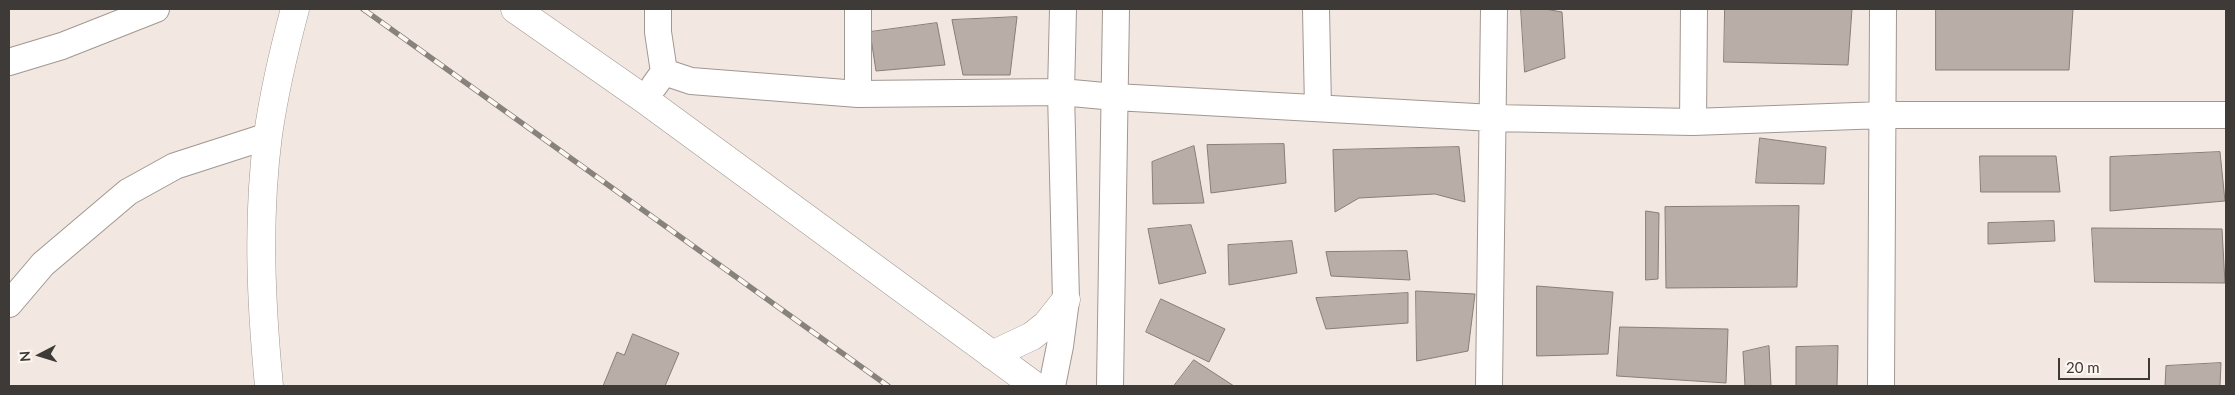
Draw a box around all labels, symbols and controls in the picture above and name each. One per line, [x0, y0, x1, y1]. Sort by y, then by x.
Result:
north arrow [15, 330, 65, 380]
scale bar [2060, 348, 2152, 380]
text: N [16, 350, 33, 362]
text: 20 m [2066, 358, 2100, 376]

